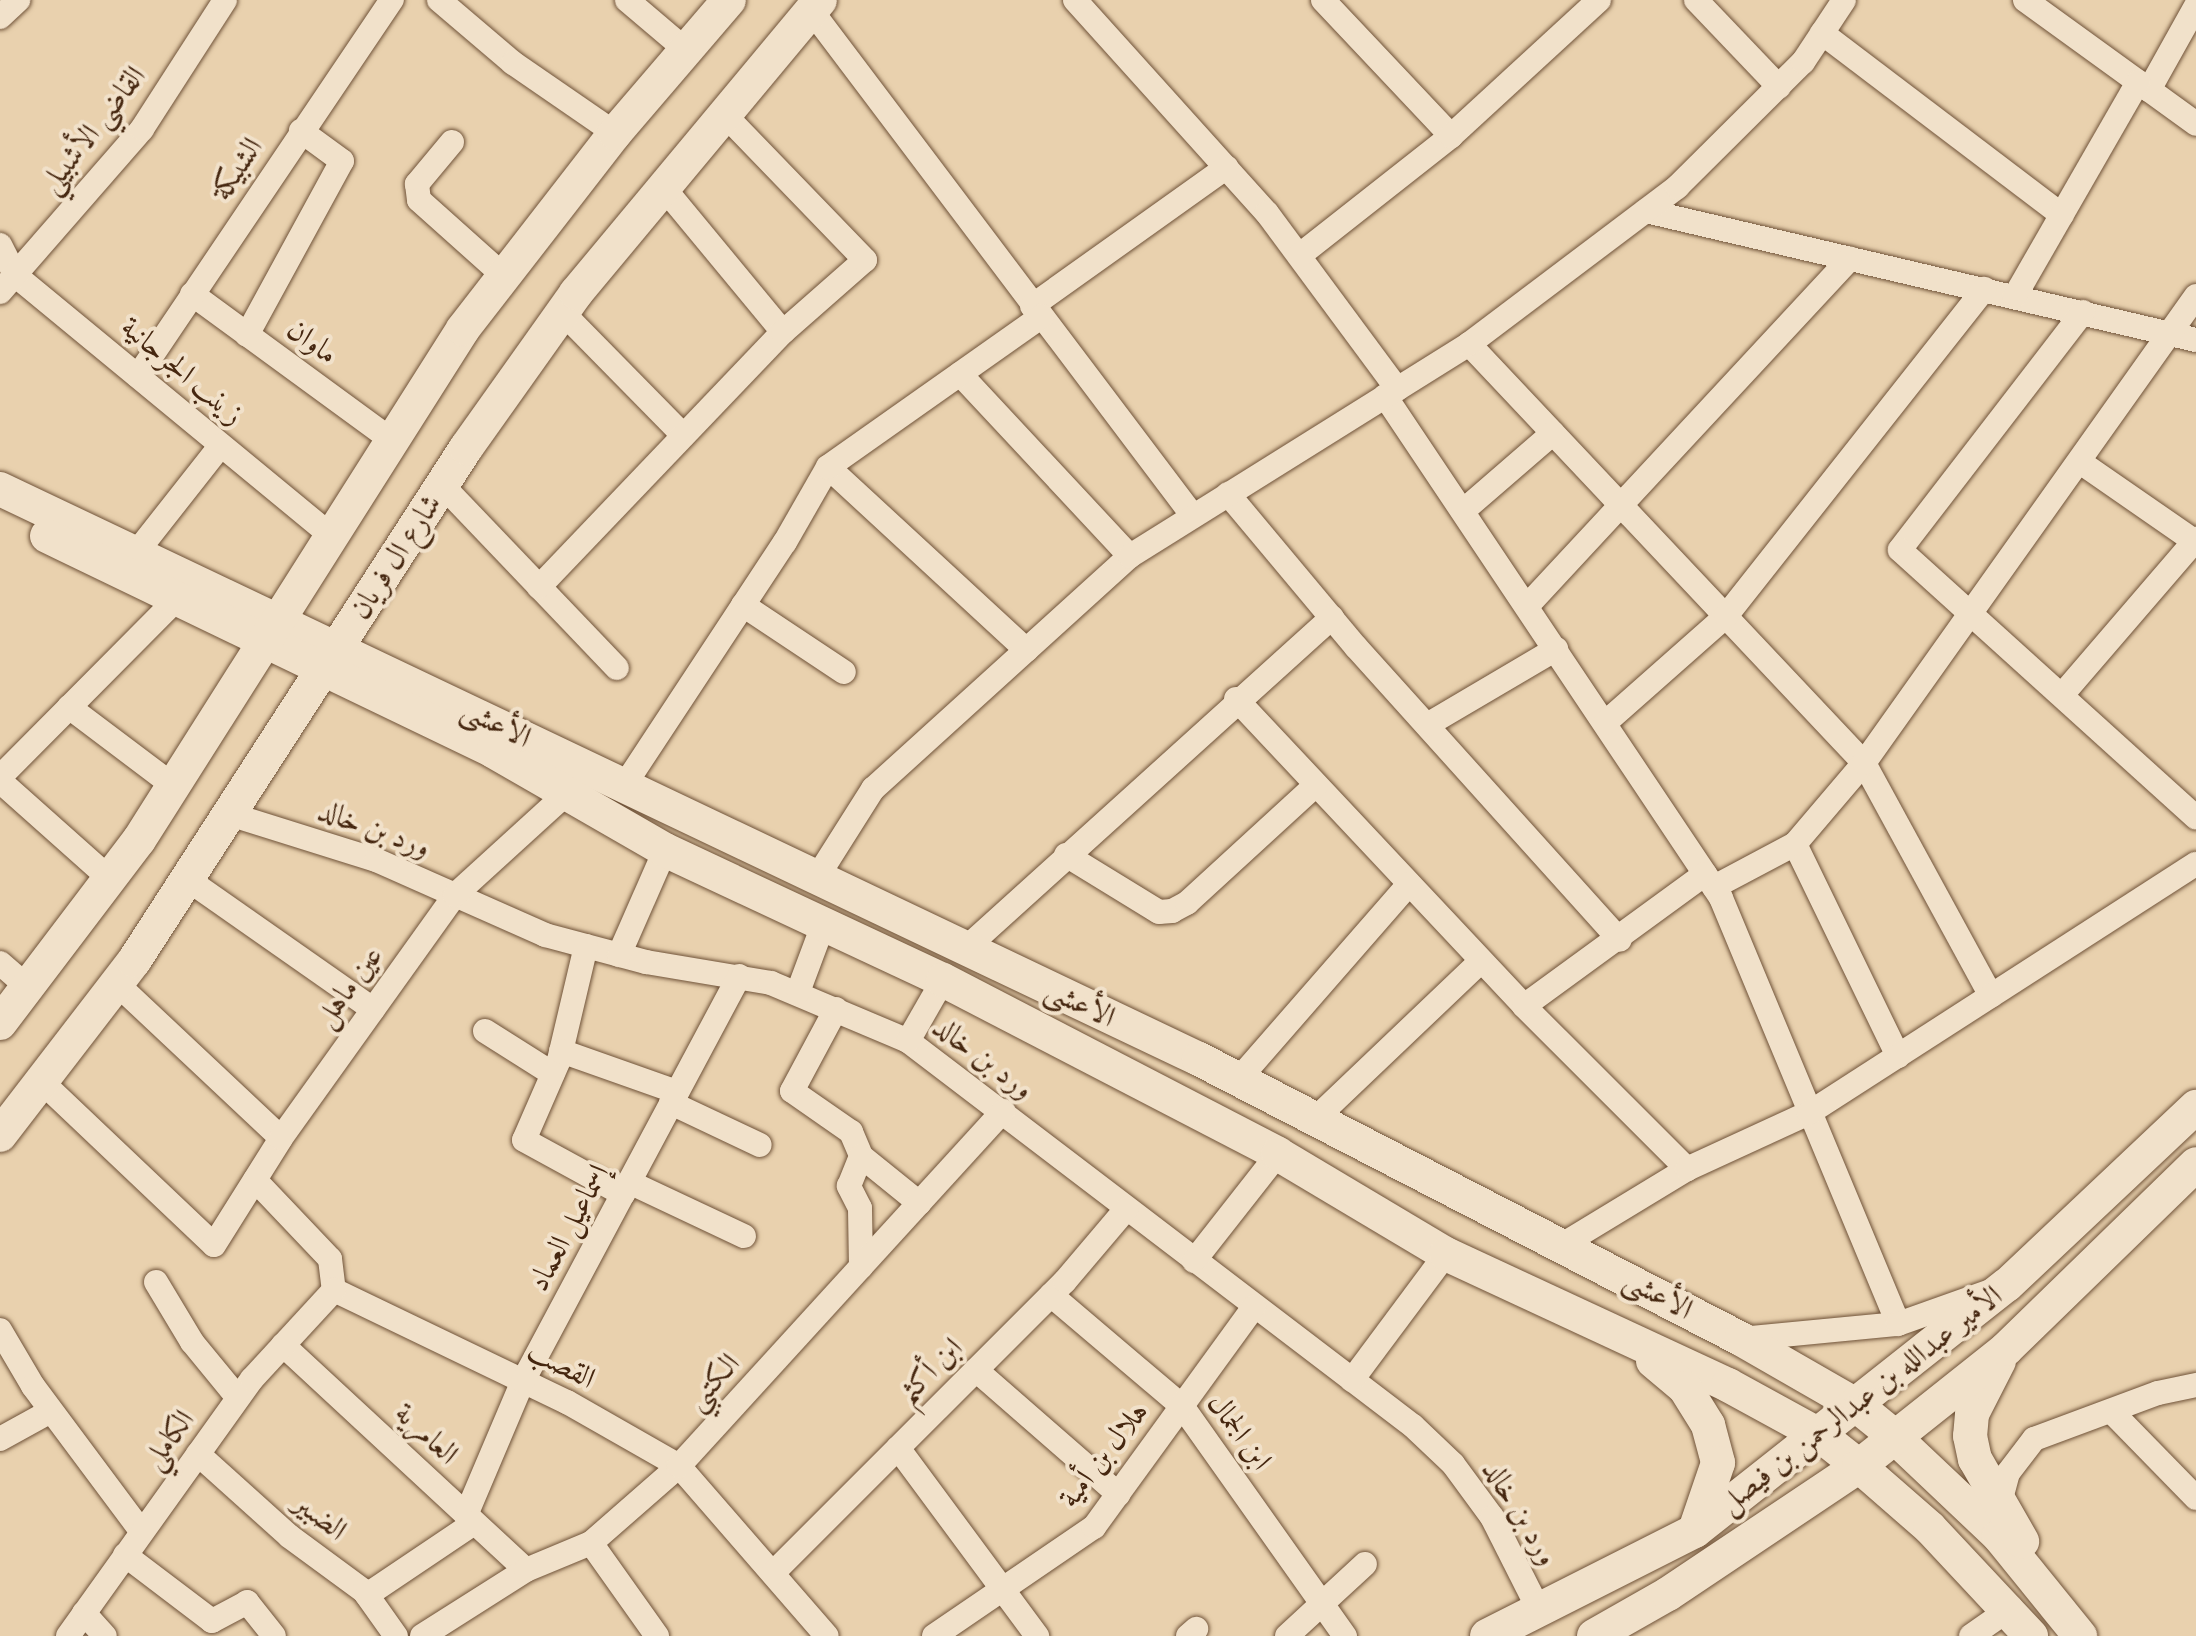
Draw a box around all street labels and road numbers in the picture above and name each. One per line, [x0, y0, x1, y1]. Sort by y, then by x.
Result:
street label: القاضي الأشبيلي [32, 59, 154, 201]
street label: الشبيكة [203, 131, 271, 207]
street label: زينب الجرجانية [113, 309, 251, 433]
street label: ماوان [279, 312, 345, 372]
street label: شارع ال فريان [342, 488, 450, 626]
street label: الأعشى [455, 692, 537, 756]
street label: ورد بن خالد [313, 792, 435, 866]
street label: عين ماهل [307, 939, 391, 1035]
street label: الأعشى [1039, 972, 1121, 1036]
street label: ورد بن خالد [926, 1009, 1040, 1107]
street label: إسماعيل العماد [521, 1158, 617, 1298]
street label: الأعشى [1617, 1262, 1699, 1328]
street label: الأمير عبدالله بن عبدالرحمن بن فيصل [1712, 1278, 2010, 1522]
street label: ابن أكثم [889, 1330, 971, 1412]
street label: القصب [521, 1333, 601, 1397]
street label: الكتبي [678, 1346, 748, 1418]
street label: ابن الجمال [1199, 1387, 1279, 1477]
street label: هلال بن أمية [1051, 1395, 1157, 1515]
street label: العامرية [387, 1396, 465, 1472]
street label: الكاملي [135, 1403, 203, 1477]
street label: ورد بن خالد [1475, 1454, 1565, 1572]
street label: الضبير [286, 1485, 354, 1549]

